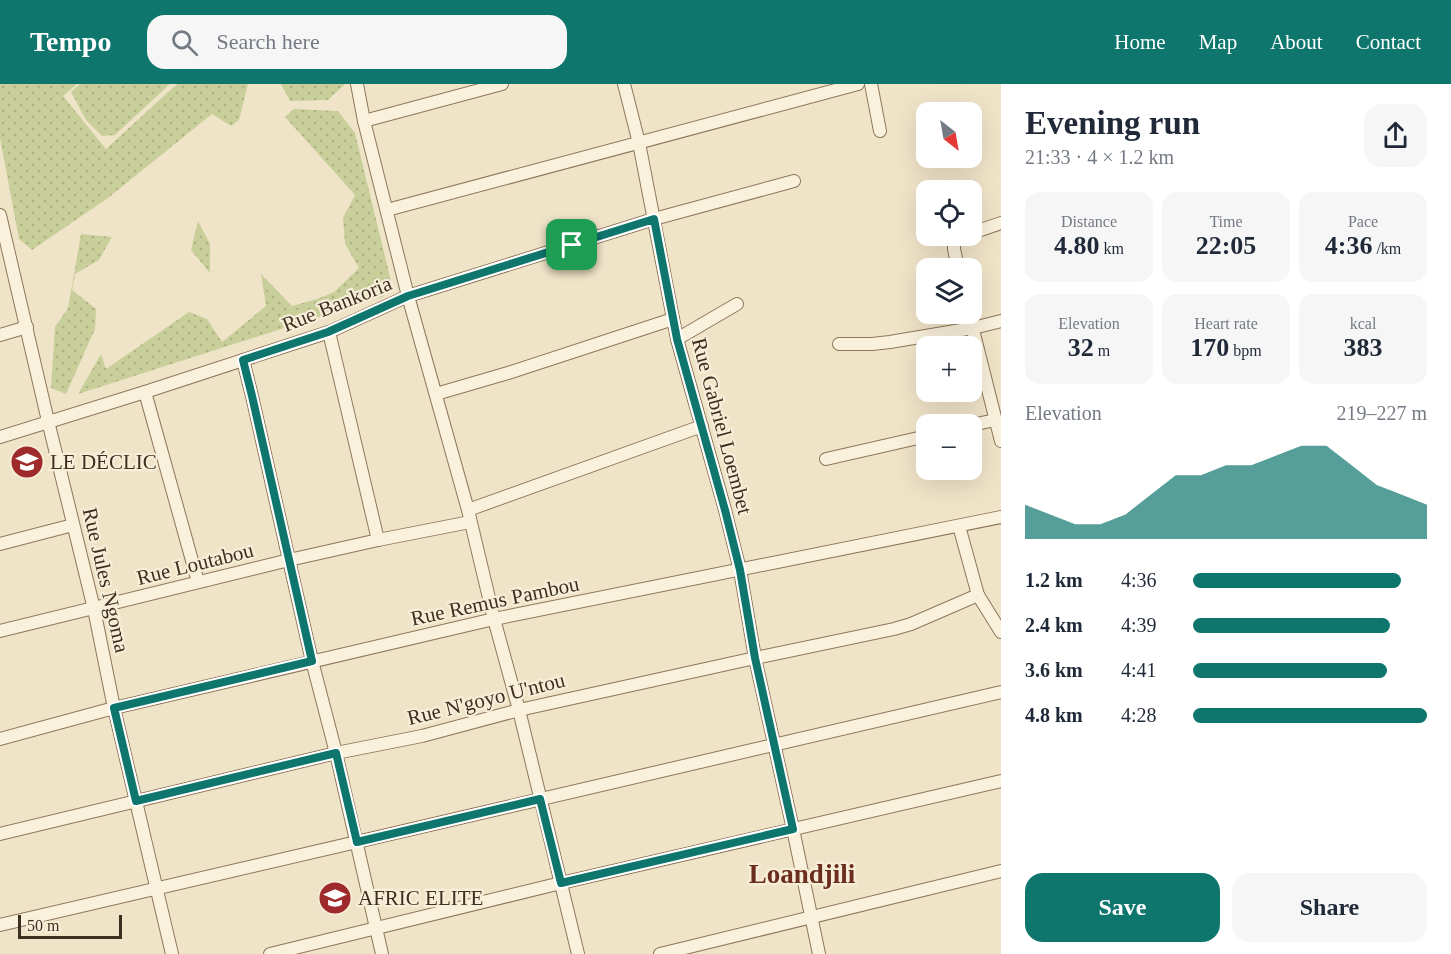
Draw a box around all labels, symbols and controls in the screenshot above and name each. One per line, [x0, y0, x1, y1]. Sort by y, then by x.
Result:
search box [147, 15, 567, 69]
text: Tempo [30, 26, 111, 57]
icon: search [168, 26, 201, 59]
text: Search here [216, 29, 320, 54]
text: Home [1114, 30, 1166, 54]
text: Map [1199, 30, 1237, 54]
text: About [1270, 30, 1323, 54]
text: Contact [1356, 30, 1421, 54]
north arrow [916, 102, 982, 168]
map controls [916, 102, 982, 480]
button: share [1364, 104, 1427, 167]
text: Evening run [1025, 105, 1200, 141]
text: 21:33 · 4 × 1.2 km [1025, 146, 1174, 168]
button: locate [916, 180, 982, 246]
text: Distance [1061, 213, 1117, 230]
text: Time [1209, 213, 1243, 230]
text: Pace [1348, 213, 1378, 230]
pin [546, 219, 597, 270]
icon: arrive [555, 228, 588, 261]
text: 4.80 [1054, 231, 1100, 260]
text: 22:05 [1196, 231, 1256, 260]
text: 4:36 [1325, 231, 1372, 260]
text: km [1100, 240, 1124, 257]
text: /km [1372, 240, 1401, 257]
button: layers [916, 258, 982, 324]
street label: Rue Bankoria [279, 271, 396, 337]
text: Elevation [1058, 315, 1120, 332]
text: Heart rate [1194, 315, 1258, 332]
text: kcal [1350, 315, 1376, 332]
text: 32 [1068, 333, 1094, 362]
text: 170 [1190, 333, 1229, 362]
text: 383 [1344, 333, 1383, 362]
street label: Rue Gabriel Loembet [687, 335, 757, 517]
button: + [916, 336, 982, 402]
text: m [1094, 342, 1110, 359]
text: bpm [1229, 342, 1262, 359]
text: Elevation [1025, 402, 1102, 424]
text: 219–227 m [1336, 402, 1427, 424]
button: − [916, 414, 982, 480]
school or university icon: LE DÉCLIC [9, 444, 45, 480]
place label: LE DÉCLIC [50, 450, 157, 474]
street label: Rue Jules Ngoma [78, 505, 135, 656]
street label: Rue Loutabou [134, 538, 256, 590]
text: 1.2 km [1025, 569, 1083, 591]
text: 4:36 [1121, 569, 1157, 591]
street label: Rue Remus Pambou [409, 571, 582, 631]
text: 2.4 km [1025, 614, 1083, 636]
text: 4:39 [1121, 614, 1157, 636]
text: 3.6 km [1025, 659, 1083, 681]
text: 4:41 [1121, 659, 1157, 681]
street label: Rue N'goyo U'ntou [405, 668, 568, 730]
text: 4.8 km [1025, 704, 1083, 726]
text: 4:28 [1121, 704, 1157, 726]
district label: Loandjili [749, 859, 856, 889]
button: Save [1025, 873, 1220, 942]
button: Share [1232, 873, 1427, 942]
school or university icon: AFRIC ELITE [317, 880, 353, 916]
place label: AFRIC ELITE [358, 886, 483, 910]
scale bar [18, 912, 122, 940]
text: 50 m [27, 917, 59, 934]

